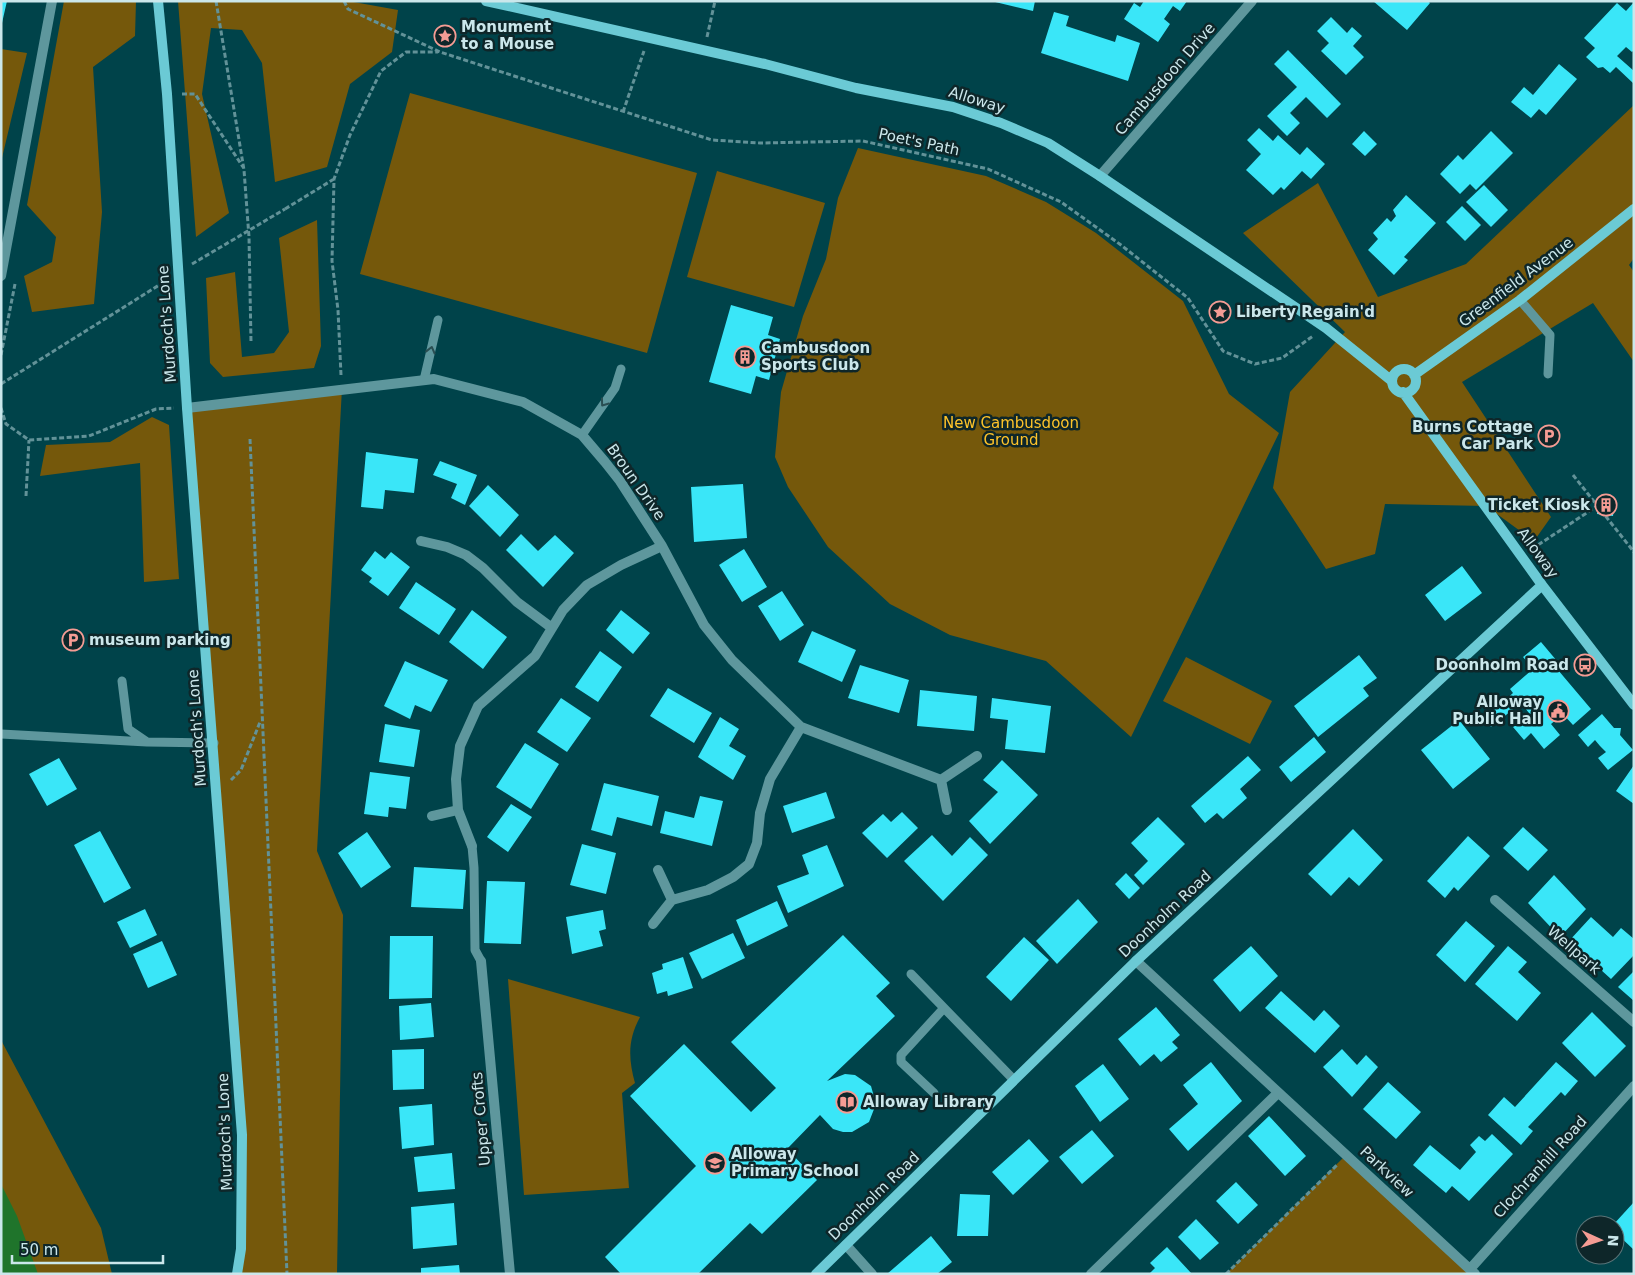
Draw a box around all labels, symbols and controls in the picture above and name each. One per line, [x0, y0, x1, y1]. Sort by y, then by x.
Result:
place label: Monument to a Mouse [461, 18, 554, 53]
street label: Cambusdoon Drive [1111, 19, 1219, 139]
place icon: Monument to a Mouse [433, 24, 457, 48]
street label: Alloway [947, 83, 1008, 117]
street label: Poet's Path [877, 125, 961, 159]
street label: Greenfield Avenue [1455, 233, 1577, 331]
street label: Murdoch's Lone [154, 265, 180, 383]
place icon: Liberty Regain'd [1208, 300, 1232, 324]
place label: Liberty Regain'd [1236, 303, 1375, 321]
place label: Cambusdoon Sports Club [761, 339, 870, 374]
one-way arrow [425, 345, 436, 354]
building icon: Cambusdoon Sports Club [733, 345, 757, 369]
one-way arrow [601, 397, 610, 407]
park label: New Cambusdoon Ground [943, 414, 1079, 449]
place label: Burns Cottage Car Park [1412, 418, 1534, 453]
parking icon: Burns Cottage Car Park [1537, 424, 1561, 448]
street label: Broun Drive [603, 440, 669, 524]
building icon: Ticket Kiosk [1594, 493, 1618, 517]
place label: Ticket Kiosk [1488, 496, 1591, 514]
street label: Alloway [1514, 524, 1562, 582]
parking icon: museum parking [61, 628, 85, 652]
place label: museum parking [89, 631, 231, 649]
bus stop icon: Doonholm Road [1573, 653, 1597, 677]
place label: Doonholm Road [1436, 656, 1569, 674]
street label: Murdoch's Lone [184, 669, 210, 787]
place label: Alloway Public Hall [1452, 693, 1542, 728]
public building icon: Alloway Public Hall [1546, 699, 1570, 723]
street label: Doonholm Road [1115, 867, 1215, 961]
street label: Wellpark [1544, 922, 1605, 978]
street label: Upper Crofts [468, 1071, 494, 1167]
street label: Murdoch's Lone [214, 1073, 236, 1191]
library icon: Alloway Library [835, 1090, 859, 1114]
place label: Alloway Library [863, 1093, 994, 1111]
street label: Clochranhill Road [1490, 1112, 1590, 1222]
street label: Parkview [1356, 1143, 1418, 1201]
place label: Alloway Primary School [731, 1145, 859, 1180]
street label: Doonholm Road [825, 1148, 923, 1244]
school or university icon: Alloway Primary School [703, 1151, 727, 1175]
north arrow [1575, 1215, 1625, 1265]
scale bar [12, 1232, 164, 1264]
text: N [1605, 1234, 1621, 1247]
text: 50 m [20, 1241, 58, 1259]

